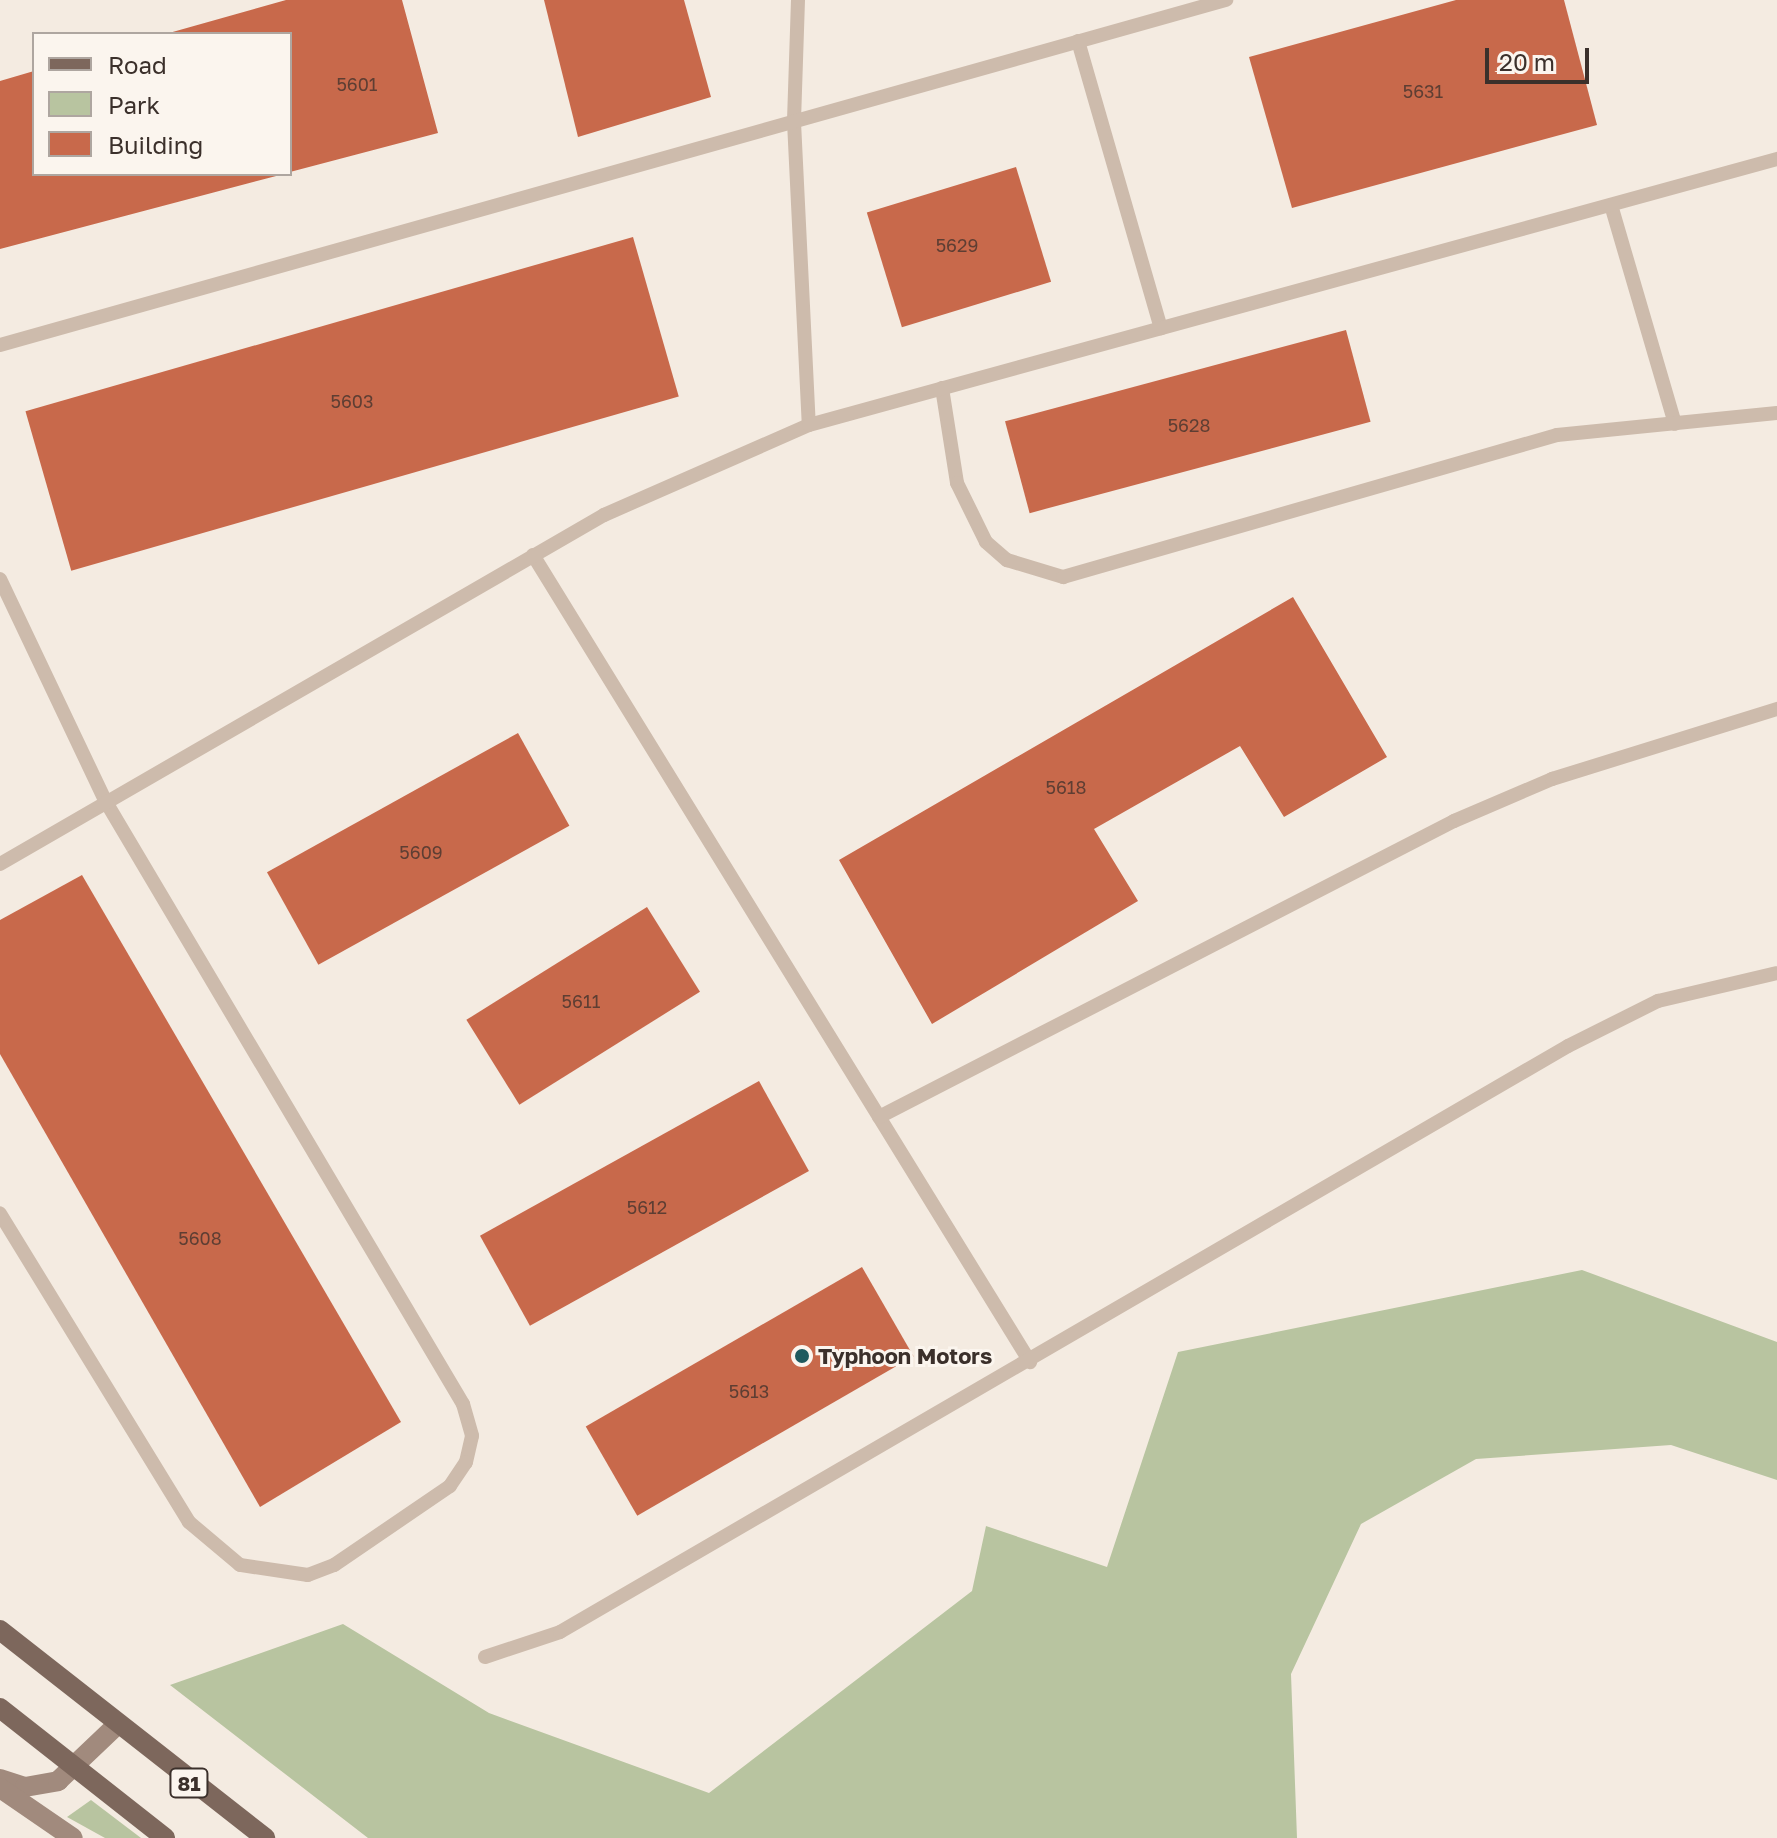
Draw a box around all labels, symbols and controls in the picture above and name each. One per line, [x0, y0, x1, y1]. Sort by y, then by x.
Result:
legend [32, 32, 292, 176]
scale bar [1489, 32, 1593, 82]
text: 20 m [1499, 47, 1555, 76]
text: Road [108, 50, 167, 79]
house number: 5601 [336, 73, 378, 95]
house number: 5631 [1403, 80, 1443, 102]
text: Park [108, 90, 160, 119]
text: Building [108, 130, 203, 159]
house number: 5629 [936, 234, 978, 256]
house number: 5603 [330, 390, 374, 412]
house number: 5628 [1168, 414, 1210, 436]
house number: 5618 [1045, 776, 1087, 798]
house number: 5609 [399, 841, 443, 863]
house number: 5611 [562, 990, 600, 1012]
house number: 5612 [627, 1196, 667, 1218]
house number: 5608 [178, 1227, 222, 1249]
place label: Typhoon Motors [818, 1343, 992, 1369]
marker: Typhoon Motors [793, 1347, 811, 1365]
house number: 5613 [729, 1380, 769, 1402]
road number: 81 [169, 1767, 209, 1799]

